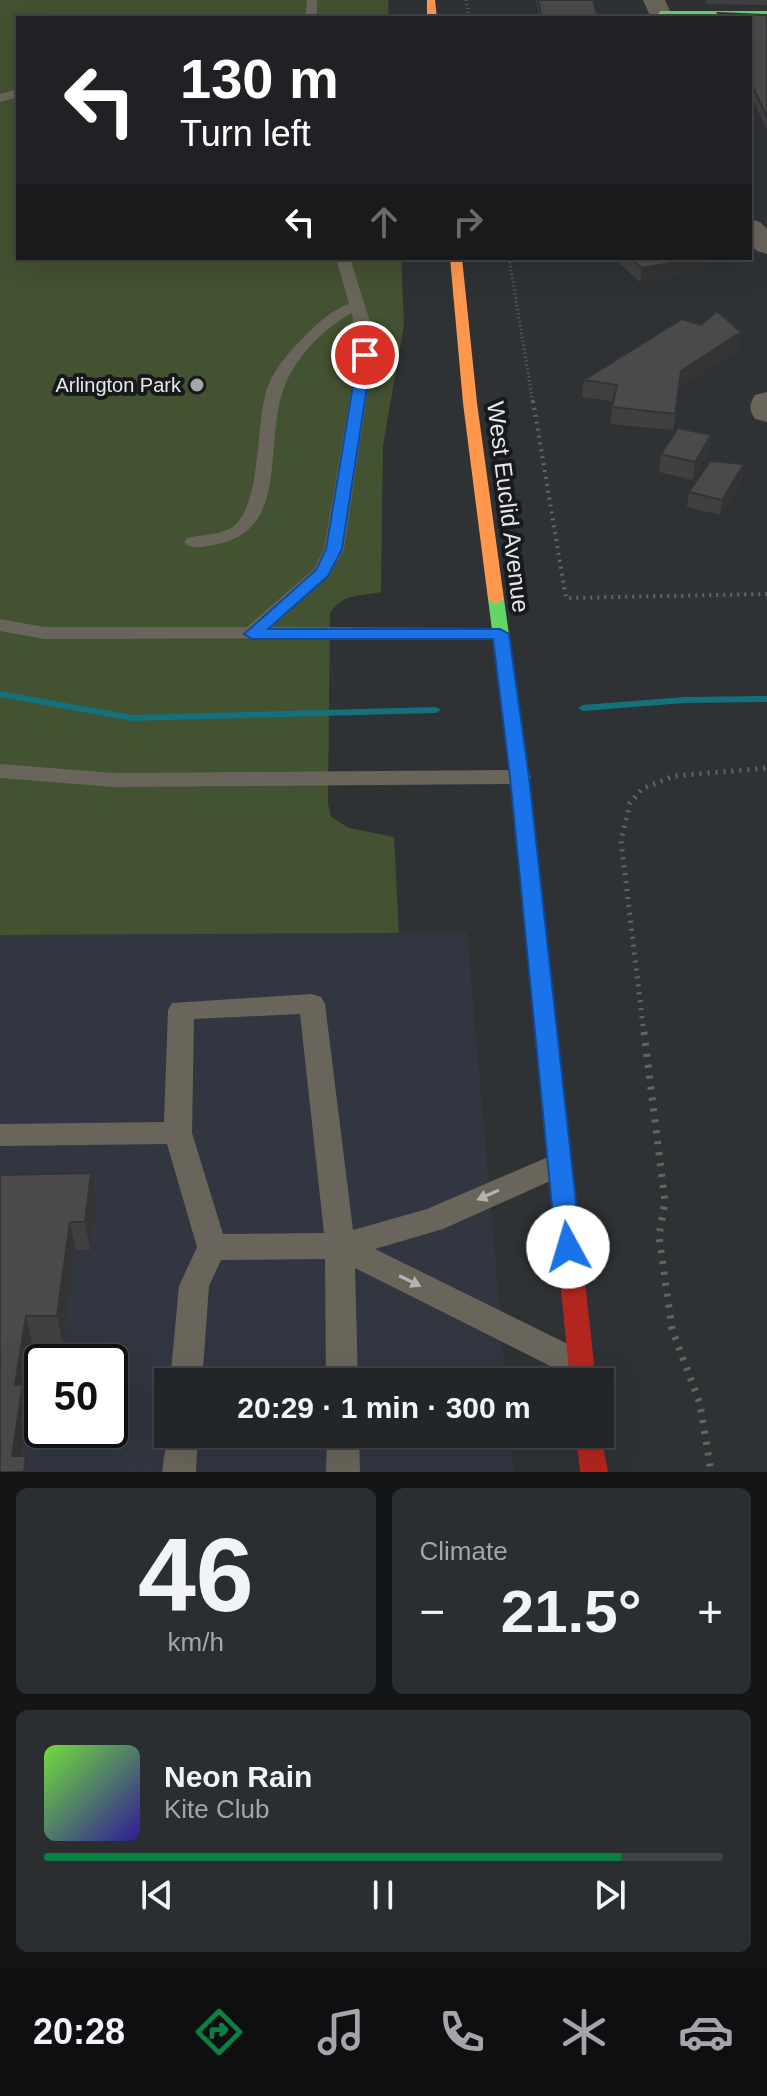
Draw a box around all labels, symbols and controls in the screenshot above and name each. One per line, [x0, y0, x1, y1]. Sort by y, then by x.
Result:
text: 130 m [180, 47, 339, 110]
icon: left [48, 48, 152, 152]
text: Turn left [180, 113, 311, 154]
icon: left [278, 200, 322, 244]
icon: ahead [362, 200, 406, 244]
icon: right [446, 200, 490, 244]
pin [331, 321, 399, 389]
icon: arrive [343, 333, 387, 377]
place label: Arlington Park [55, 374, 182, 396]
marker: Arlington Park [188, 376, 206, 394]
street label: West Euclid Avenue [482, 400, 535, 614]
one-way arrow [476, 1189, 500, 1202]
position arrow [526, 1205, 610, 1289]
one-way arrow [398, 1274, 421, 1287]
speed limit sign: 50 [24, 1344, 128, 1448]
text: 20:29 · 1 min · 300 m [237, 1391, 531, 1424]
text: 46 [138, 1517, 254, 1633]
text: Climate [420, 1536, 508, 1566]
text: 21.5° [501, 1578, 642, 1645]
text: − [420, 1587, 445, 1636]
text: + [697, 1587, 723, 1636]
text: km/h [168, 1627, 224, 1657]
text: Neon Rain [164, 1760, 312, 1793]
text: Kite Club [164, 1794, 270, 1824]
icon: previous [135, 1873, 179, 1917]
icon: pause [361, 1873, 405, 1917]
icon: next [588, 1873, 632, 1917]
icon: directions [191, 2004, 247, 2060]
icon: music [313, 2004, 369, 2060]
icon: phone [434, 2004, 490, 2060]
icon: climate [556, 2004, 612, 2060]
icon: car [678, 2004, 734, 2060]
text: 20:28 [33, 2011, 125, 2052]

